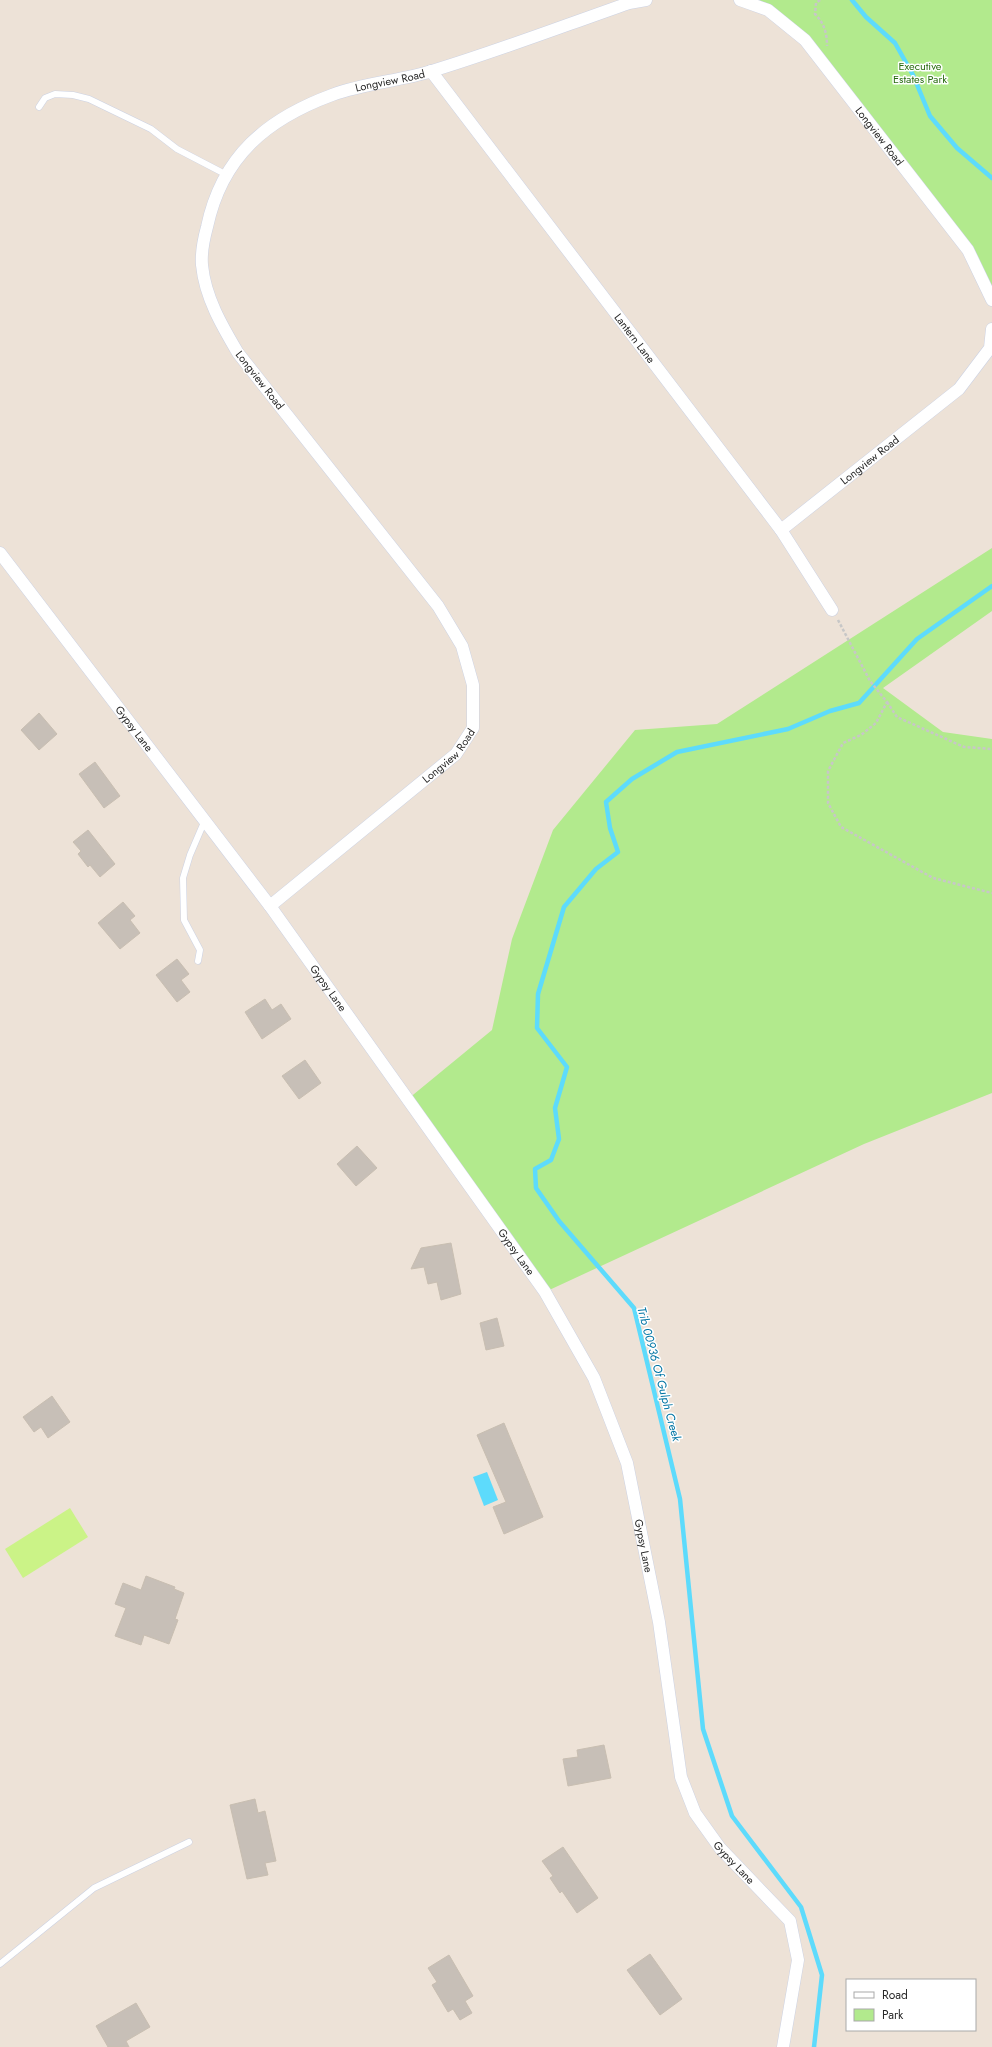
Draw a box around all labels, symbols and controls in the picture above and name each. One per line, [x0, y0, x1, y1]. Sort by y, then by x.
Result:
park label: Executive Estates Park [893, 58, 947, 87]
street label: Longview Road [353, 65, 427, 96]
street label: Longview Road [852, 103, 908, 169]
street label: Lantern Lane [611, 310, 659, 367]
street label: Longview Road [232, 347, 288, 413]
street label: Longview Road [837, 432, 902, 488]
street label: Gypsy Lane [111, 702, 157, 755]
street label: Longview Road [419, 725, 479, 787]
street label: Gypsy Lane [306, 961, 351, 1015]
street label: Gypsy Lane [494, 1225, 539, 1279]
water label: Trib 00936 Of Gulph Creek [632, 1305, 686, 1444]
street label: Gypsy Lane [630, 1518, 657, 1574]
street label: Gypsy Lane [709, 1838, 759, 1888]
legend [846, 1979, 976, 2031]
text: Road [882, 1986, 908, 2004]
text: Park [882, 2006, 904, 2024]

